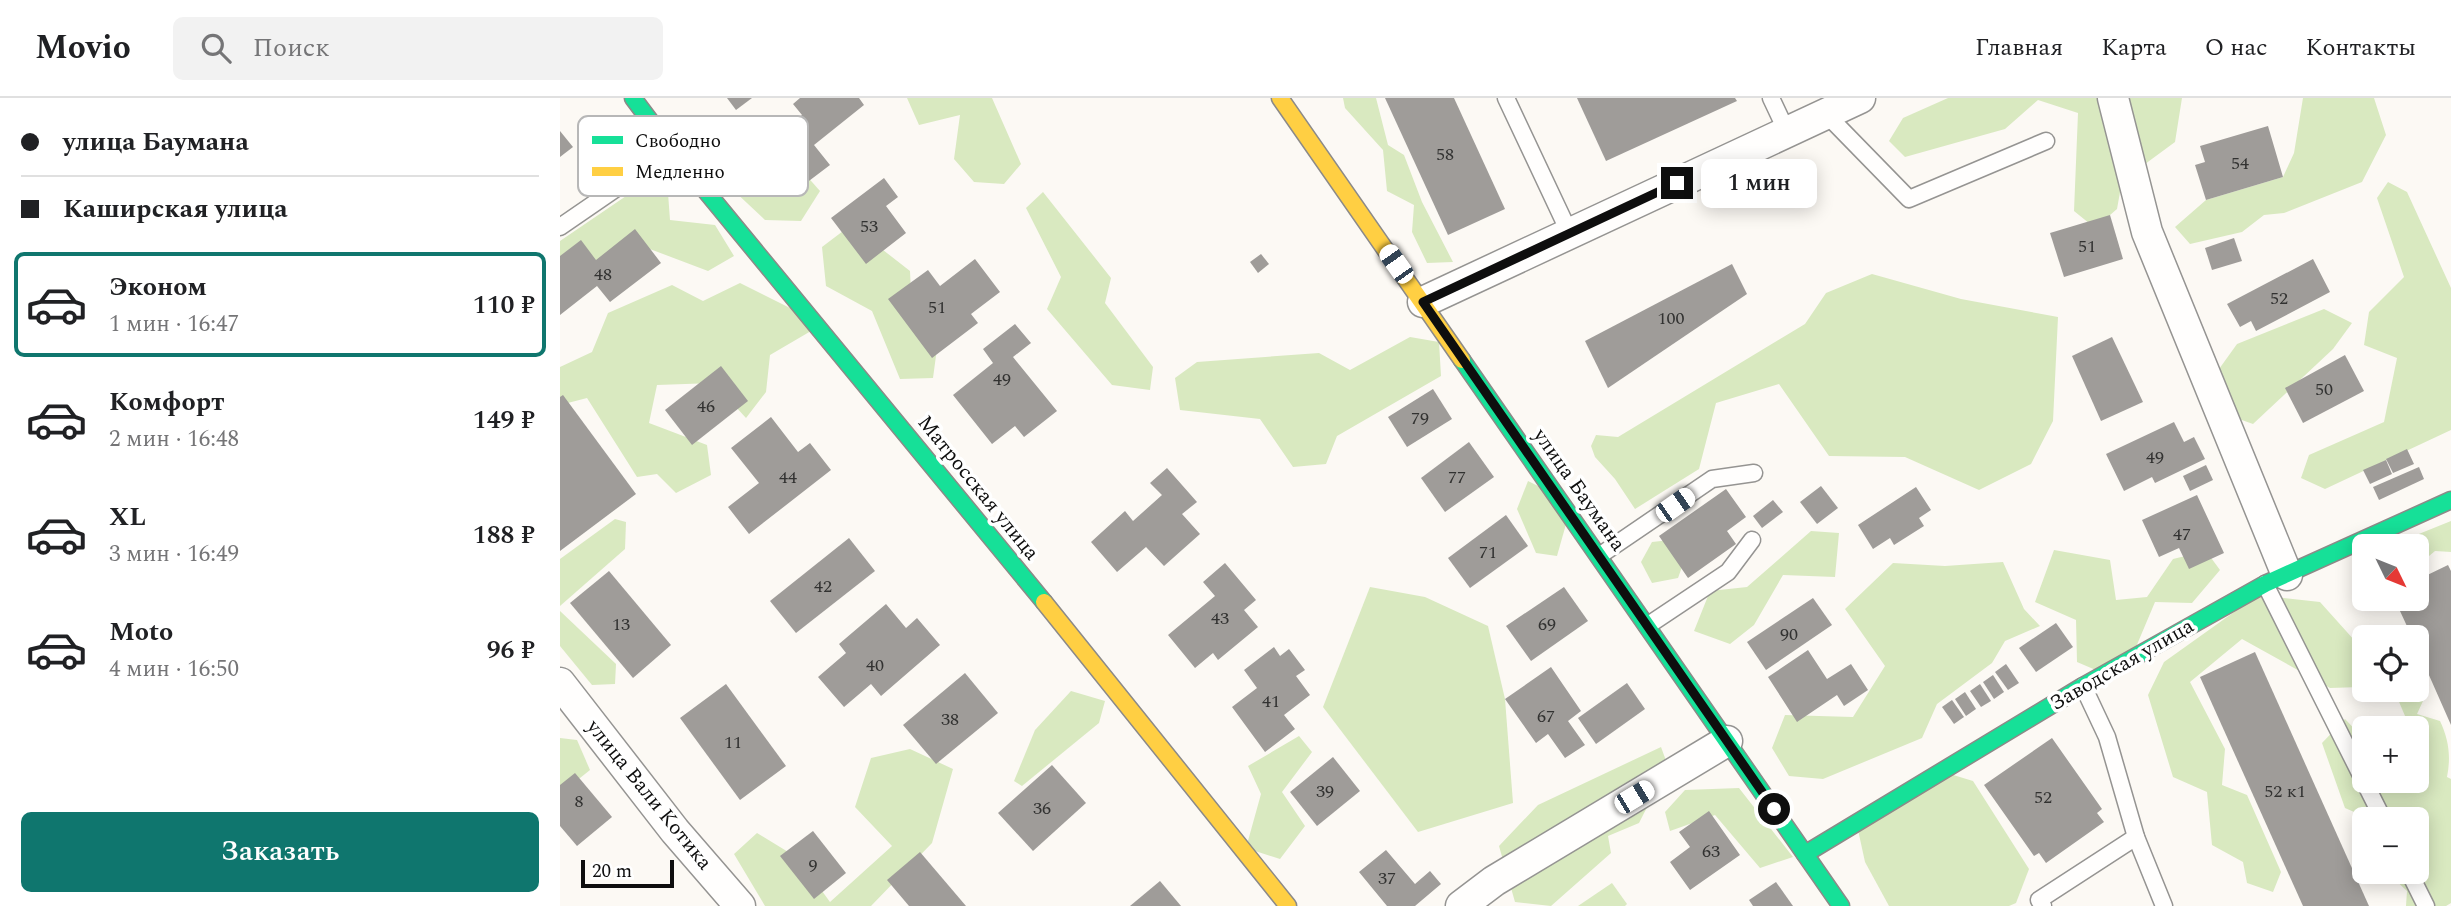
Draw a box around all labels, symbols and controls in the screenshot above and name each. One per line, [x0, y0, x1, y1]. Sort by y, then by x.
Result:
search box [173, 17, 663, 80]
text: Movio [35, 23, 131, 73]
text: Поиск [253, 28, 330, 68]
icon: search [197, 29, 235, 67]
text: Главная [1975, 30, 2063, 66]
text: Карта [2101, 30, 2167, 66]
text: О нас [2205, 30, 2268, 66]
text: Контакты [2306, 30, 2416, 66]
legend [578, 116, 808, 196]
text: улица Баумана [63, 122, 249, 162]
text: Свободно [635, 127, 721, 156]
house number: 58 [1436, 141, 1454, 168]
house number: 54 [2231, 150, 2249, 177]
text: Медленно [635, 158, 725, 187]
callout: 1 мин [1702, 158, 1817, 208]
text: 1 мин [1727, 166, 1791, 201]
route end [1661, 167, 1693, 199]
text: Каширская улица [63, 189, 288, 229]
house number: 53 [860, 213, 878, 240]
house number: 51 [2078, 233, 2096, 260]
car [1376, 241, 1417, 287]
house number: 48 [594, 261, 612, 288]
text: Эконом [109, 267, 207, 307]
icon: car [25, 273, 88, 336]
text: 110 ₽ [473, 285, 535, 325]
house number: 52 [2270, 285, 2288, 312]
house number: 51 [928, 294, 946, 321]
house number: 100 [1658, 305, 1685, 332]
text: 1 мин · 16:47 [109, 307, 239, 342]
house number: 49 [993, 366, 1011, 393]
house number: 50 [2315, 376, 2333, 403]
text: Комфорт [109, 382, 224, 422]
icon: car [25, 388, 88, 451]
house number: 46 [697, 393, 715, 420]
text: 149 ₽ [473, 400, 535, 440]
house number: 79 [1411, 405, 1429, 432]
street label: Матросская улица [909, 408, 1047, 568]
street label: улица Баумана [1524, 421, 1634, 559]
text: 2 мин · 16:48 [109, 422, 239, 457]
house number: 49 [2146, 444, 2164, 471]
house number: 44 [779, 464, 797, 491]
house number: 77 [1448, 464, 1466, 491]
car [1652, 484, 1699, 526]
text: XL [109, 497, 146, 537]
icon: car [25, 503, 88, 566]
text: 188 ₽ [473, 515, 535, 555]
house number: 47 [2173, 521, 2191, 548]
north arrow [2352, 534, 2429, 611]
map controls [2352, 534, 2429, 884]
text: 3 мин · 16:49 [109, 537, 239, 572]
house number: 71 [1479, 539, 1497, 566]
house number: 42 [814, 573, 832, 600]
house number: 43 [1211, 605, 1229, 632]
street label: Заводская улица [2044, 610, 2201, 719]
house number: 13 [612, 611, 630, 638]
house number: 69 [1538, 611, 1556, 638]
text: Moto [109, 612, 173, 652]
icon: car [25, 618, 88, 681]
house number: 90 [1780, 621, 1798, 648]
button: locate [2352, 625, 2429, 702]
text: 96 ₽ [487, 630, 535, 670]
text: 4 мин · 16:50 [109, 652, 239, 687]
house number: 40 [866, 652, 884, 679]
house number: 41 [1262, 688, 1280, 715]
house number: 67 [1537, 703, 1555, 730]
house number: 38 [941, 706, 959, 733]
street label: улица Вали Котика [577, 712, 720, 878]
button: + [2352, 716, 2429, 793]
house number: 11 [724, 729, 742, 756]
car [1611, 777, 1658, 817]
house number: 39 [1316, 778, 1334, 805]
house number: 52 к1 [2264, 778, 2306, 805]
house number: 52 [2034, 784, 2052, 811]
house number: 8 [575, 788, 584, 815]
route start [1758, 793, 1790, 825]
house number: 36 [1033, 795, 1051, 822]
button: − [2352, 807, 2429, 884]
button: Заказать [21, 812, 539, 892]
house number: 63 [1702, 838, 1720, 865]
house number: 9 [809, 852, 818, 879]
scale bar [581, 857, 674, 889]
text: 20 m [592, 857, 632, 886]
house number: 37 [1378, 865, 1396, 892]

